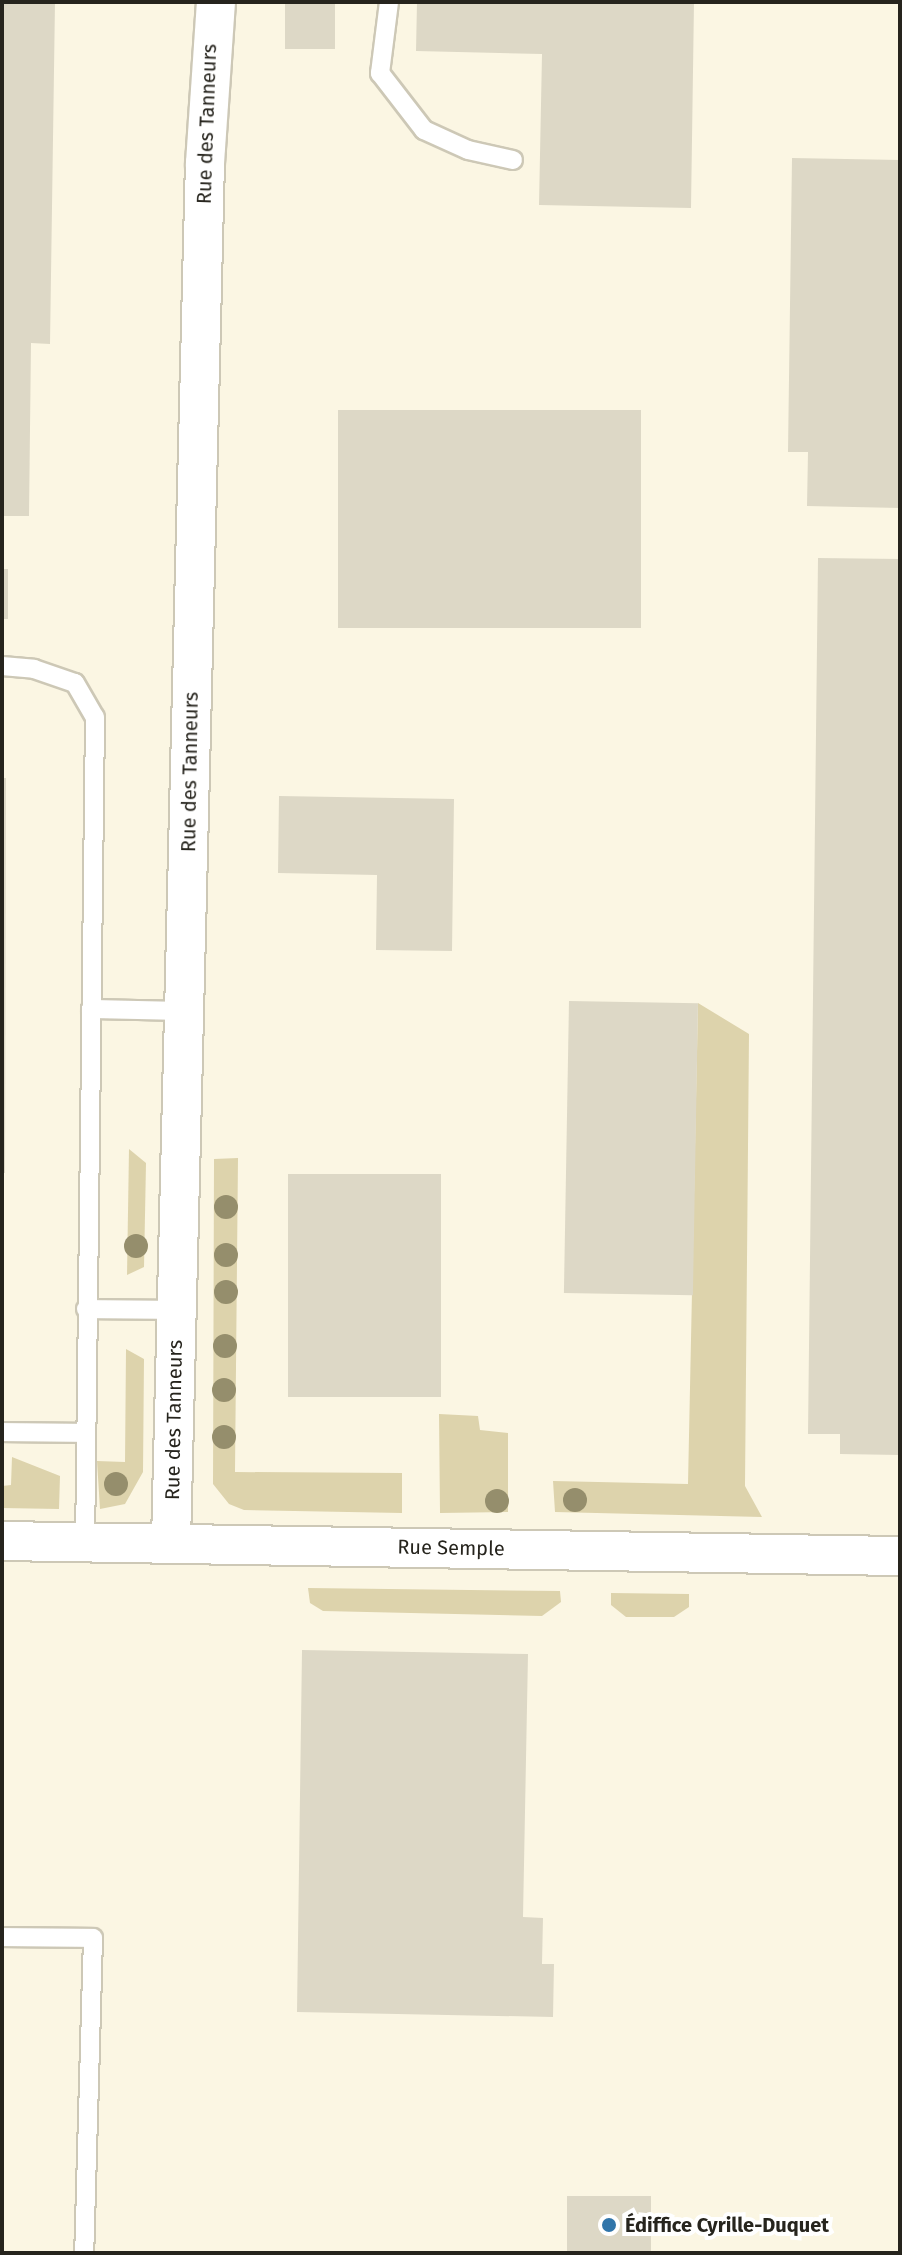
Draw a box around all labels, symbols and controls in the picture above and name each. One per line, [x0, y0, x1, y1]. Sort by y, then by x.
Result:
street label: Rue des Tanneurs [192, 43, 222, 205]
street label: Rue des Tanneurs [177, 692, 203, 852]
street label: Rue des Tanneurs [161, 1340, 187, 1500]
street label: Rue Semple [397, 1535, 505, 1561]
place label: Édiffice Cyrille-Duquet [625, 2213, 829, 2237]
marker: Édiffice Cyrille-Duquet [600, 2216, 618, 2234]

